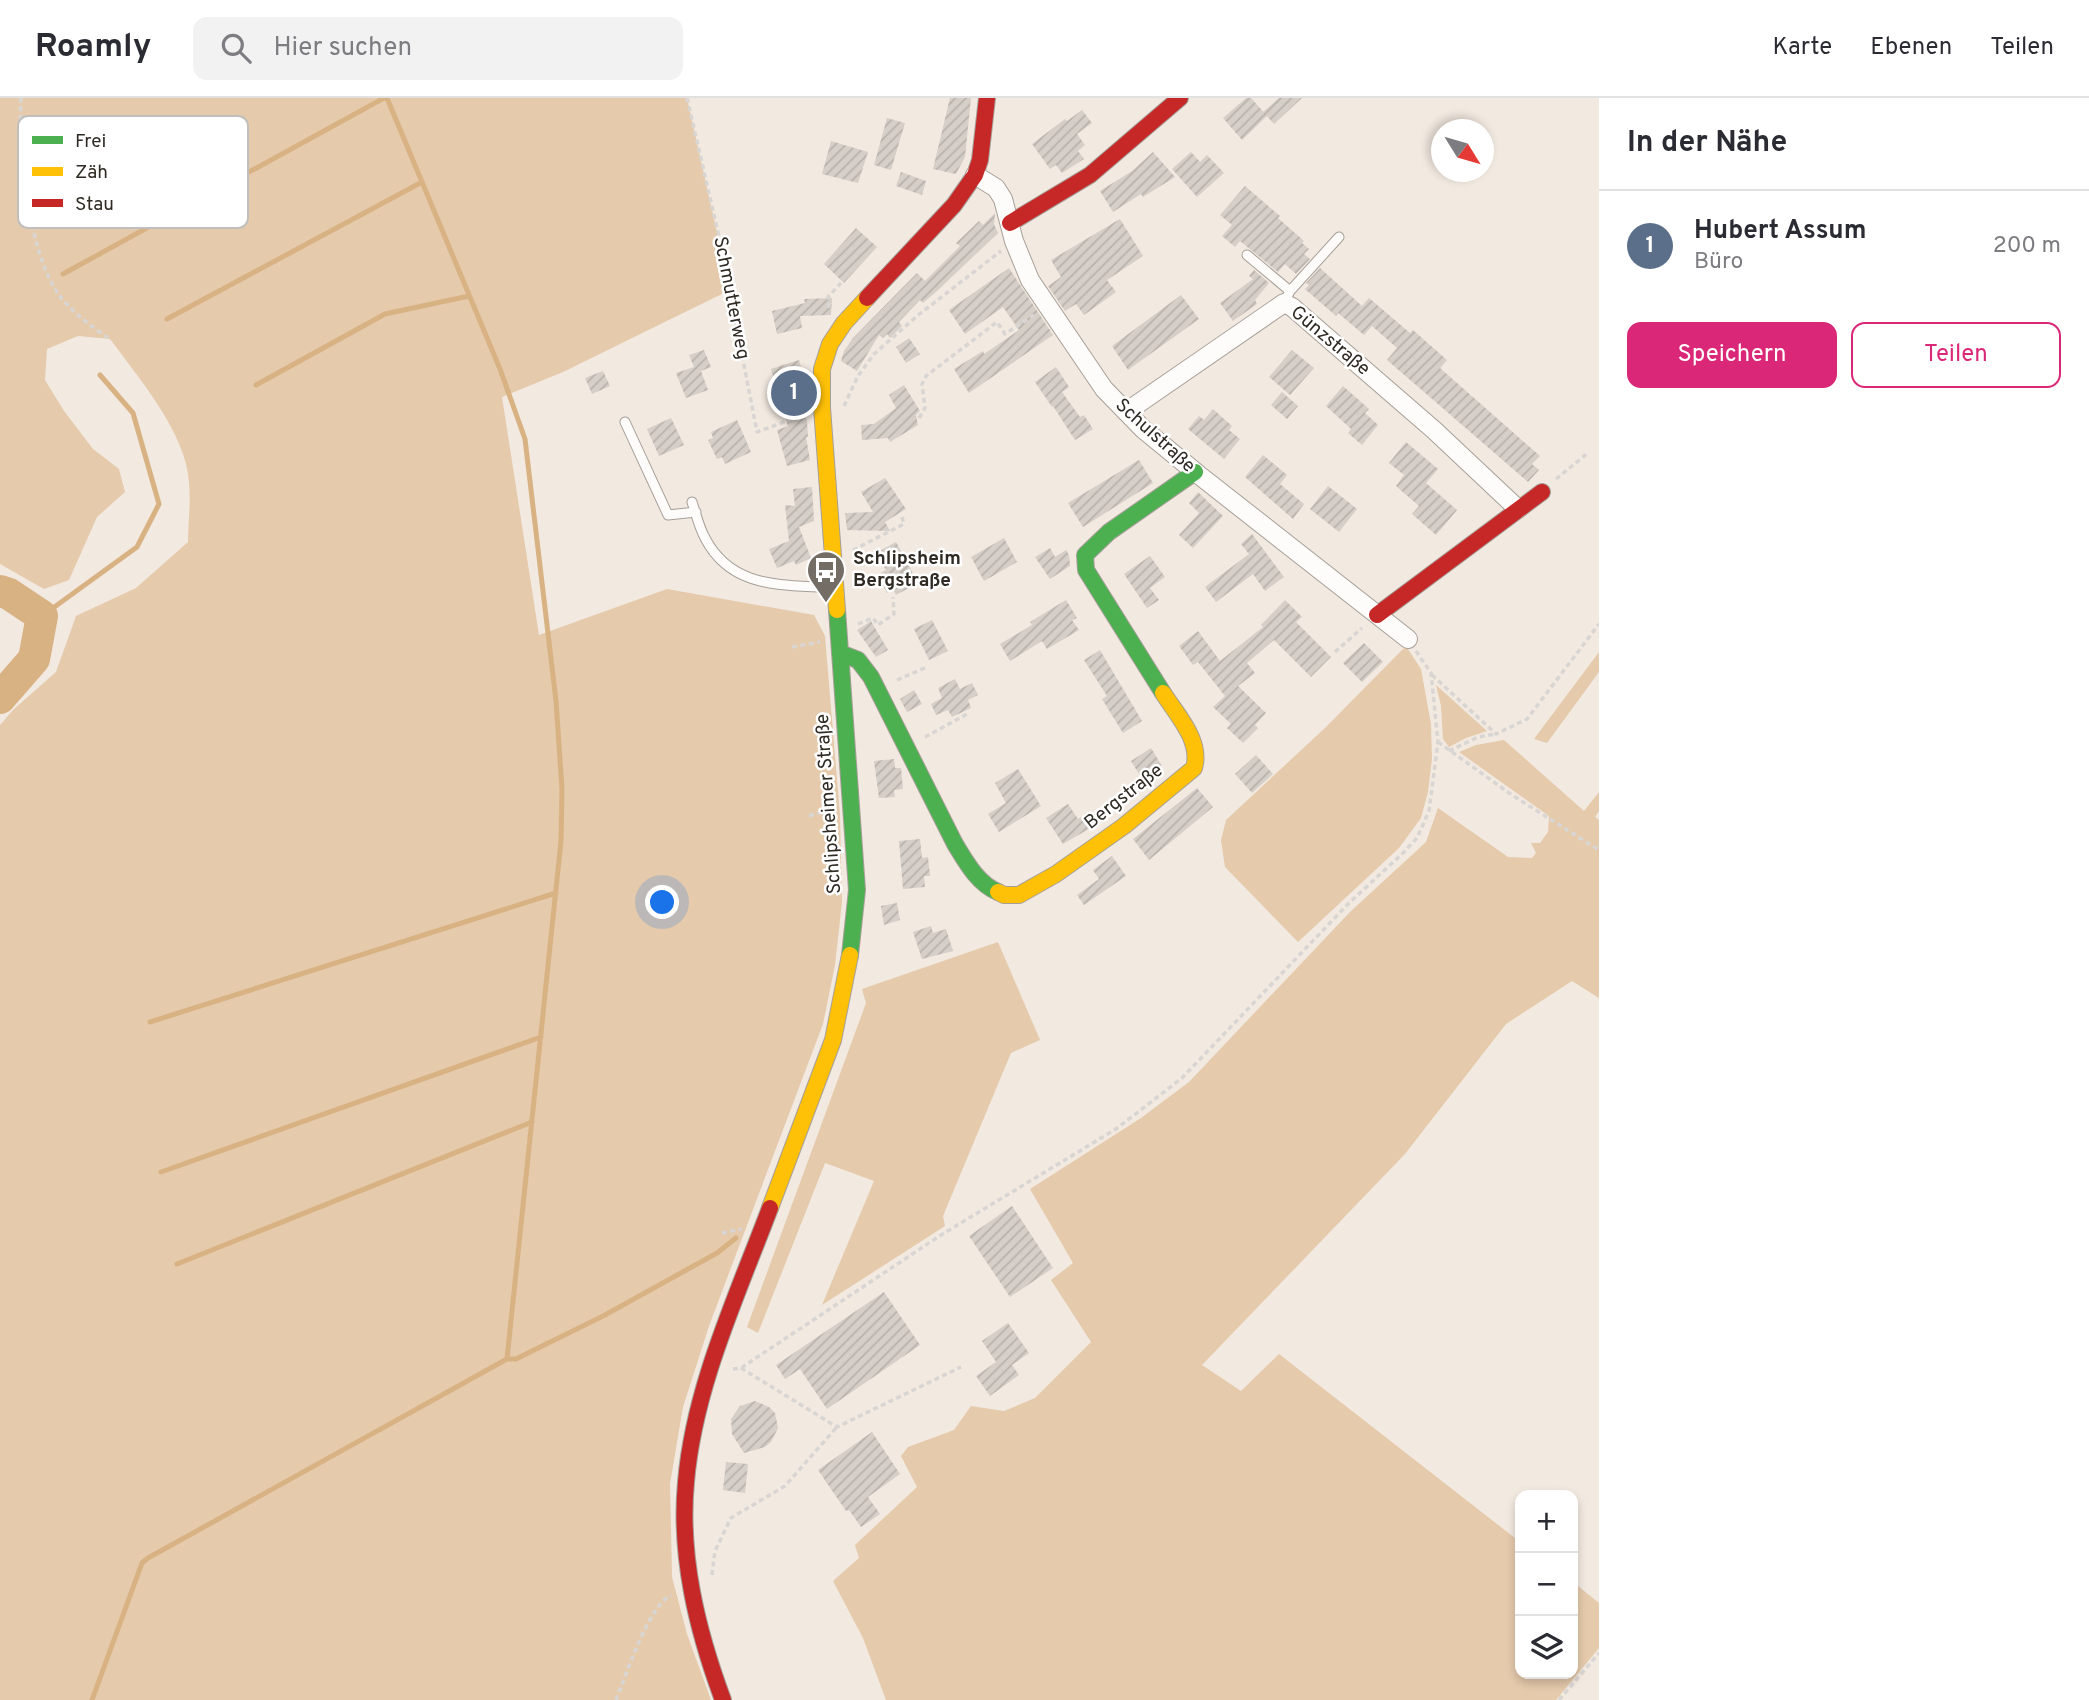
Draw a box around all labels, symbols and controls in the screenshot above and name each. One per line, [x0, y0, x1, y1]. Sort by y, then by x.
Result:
search box [193, 17, 683, 80]
text: Roamly [35, 27, 151, 69]
icon: search [217, 29, 255, 67]
text: Hier suchen [273, 32, 412, 65]
text: Karte [1772, 33, 1832, 63]
text: Ebenen [1870, 33, 1952, 63]
text: Teilen [1990, 33, 2054, 63]
legend [18, 116, 248, 228]
north arrow [1431, 119, 1494, 182]
text: In der Nähe [1627, 125, 1787, 162]
text: Frei [75, 130, 106, 154]
text: Zäh [75, 161, 108, 185]
text: Stau [75, 193, 114, 217]
text: Hubert Assum [1694, 215, 1866, 248]
text: 1 [1645, 232, 1655, 261]
text: 200 m [1993, 232, 2061, 261]
street label: Schmutterweg [707, 235, 755, 361]
text: Büro [1694, 248, 1743, 277]
street label: Günzstraße [1285, 301, 1375, 381]
button: Speichern [1627, 322, 1837, 388]
button: Teilen [1851, 322, 2061, 388]
pin: 1 [771, 367, 817, 419]
street label: Schulstraße [1110, 394, 1200, 478]
place label: Schlipsheim Bergstraße [853, 547, 961, 593]
bus stop icon: Schlipsheim Bergstraße [805, 549, 847, 604]
street label: Schlipsheimer Straße [811, 713, 847, 895]
street label: Bergstraße [1080, 759, 1168, 835]
your location [645, 885, 679, 919]
map controls [1515, 1490, 1578, 1679]
button: + [1515, 1490, 1578, 1553]
button: − [1515, 1553, 1578, 1616]
button: layers [1515, 1616, 1578, 1679]

